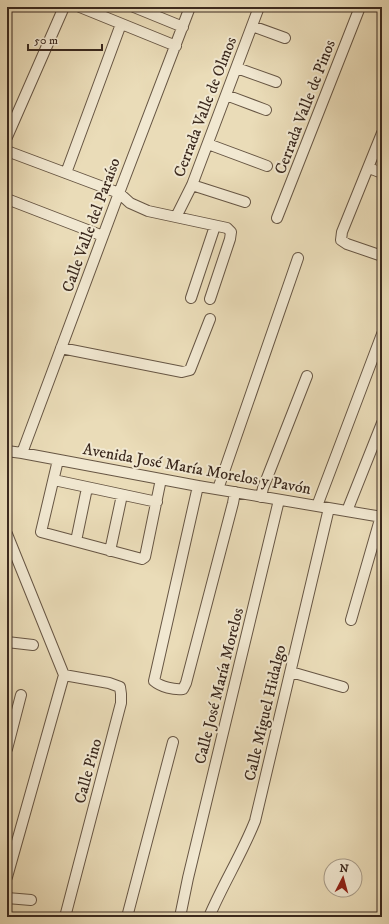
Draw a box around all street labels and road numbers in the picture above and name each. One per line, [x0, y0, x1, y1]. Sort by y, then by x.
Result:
street label: Cerrada Valle de Olmos [169, 34, 241, 180]
street label: Cerrada Valle de Pinos [270, 37, 340, 177]
street label: Calle Valle del Paraíso [57, 155, 125, 295]
street label: Avenida José María Morelos y Pavón [81, 439, 313, 499]
street label: Calle José María Morelos [190, 606, 248, 766]
street label: Calle Miguel Hidalgo [240, 643, 290, 783]
street label: Calle Pino [70, 736, 106, 806]

